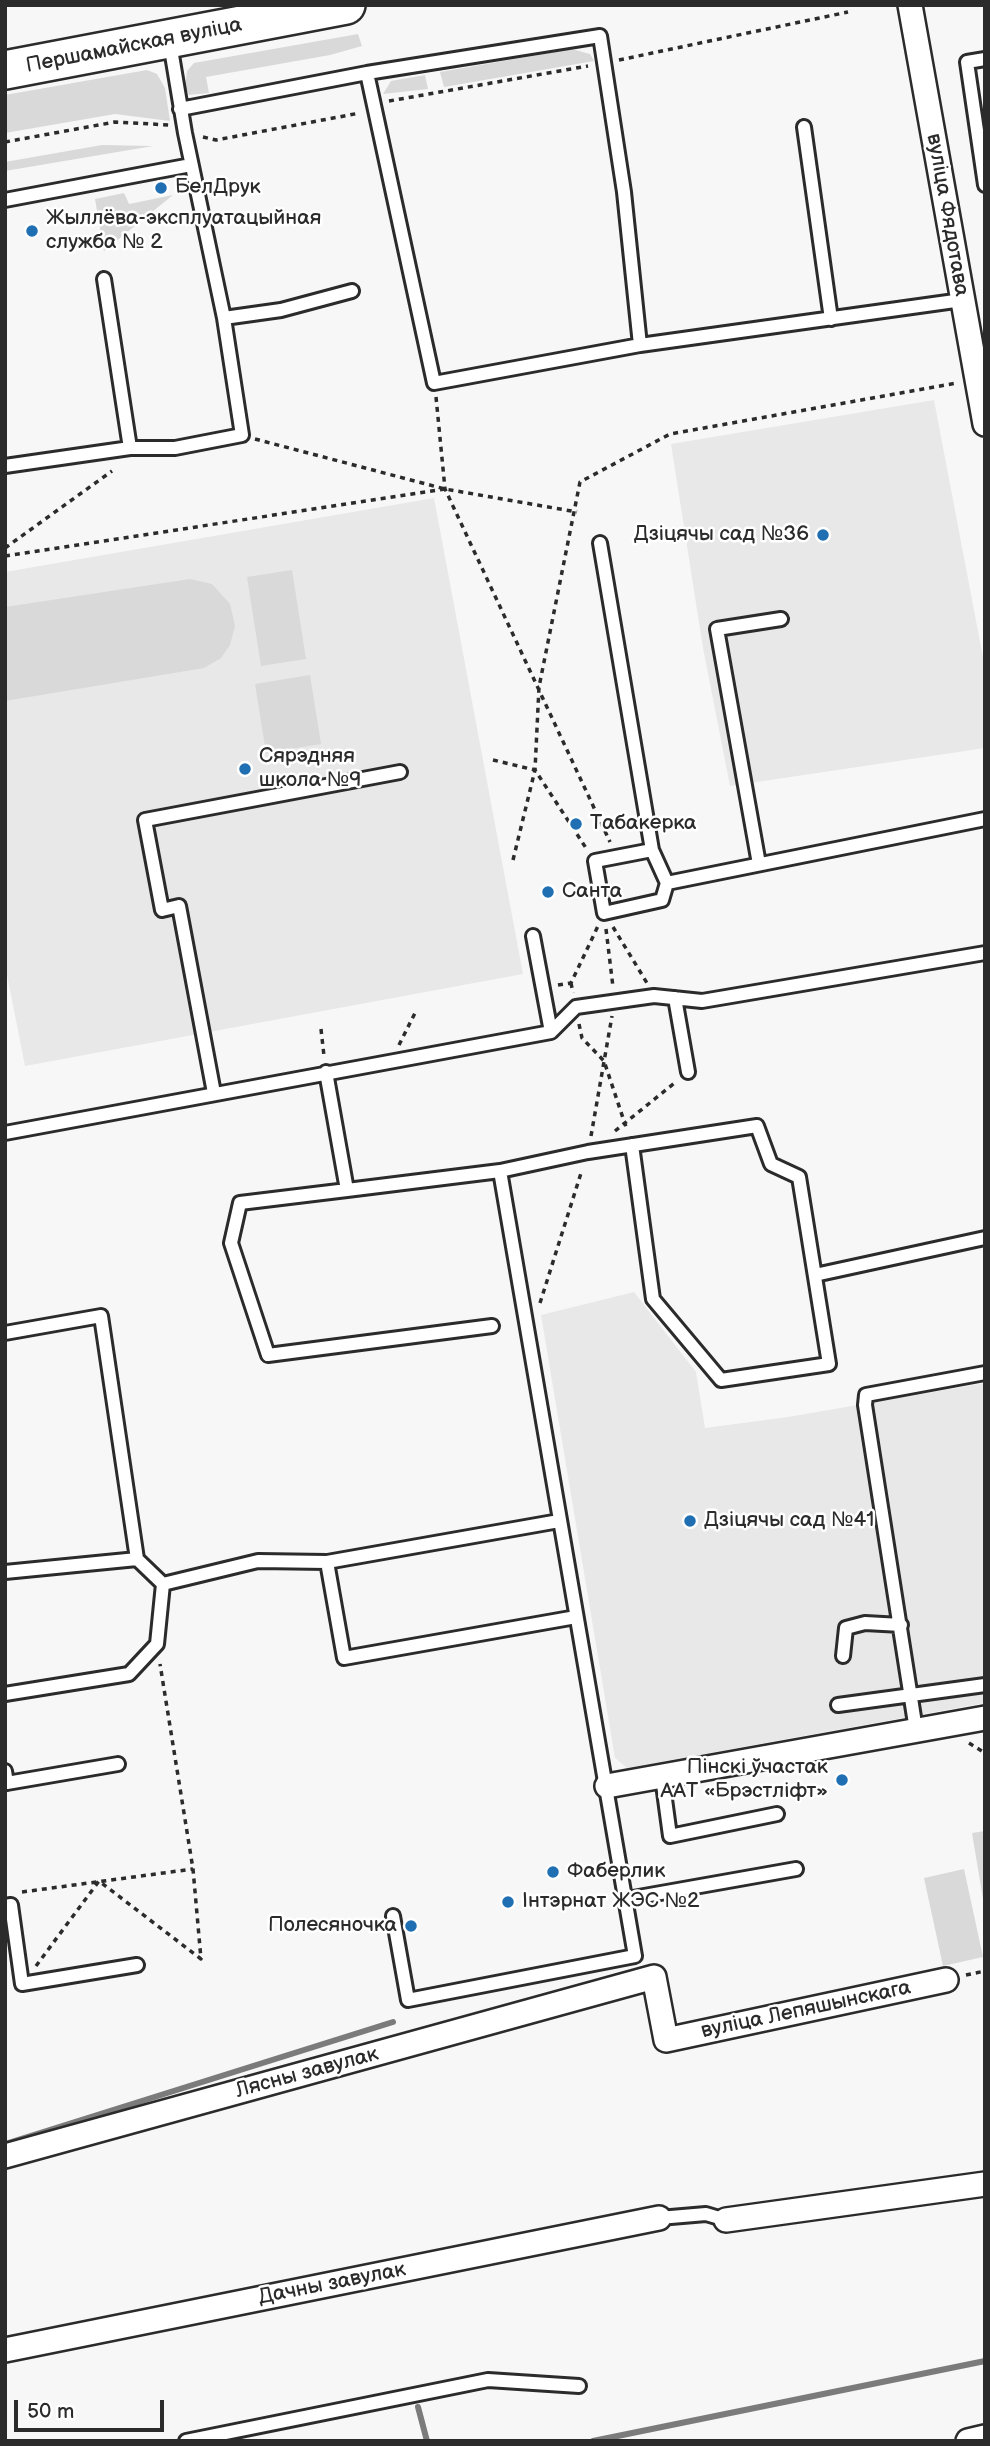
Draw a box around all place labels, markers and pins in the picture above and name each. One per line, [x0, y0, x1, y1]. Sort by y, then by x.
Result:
place label: БелДрук [175, 175, 261, 201]
marker: БелДрук [153, 180, 169, 196]
place label: Жыллёва-эксплуатацыйная служба № 2 [46, 206, 321, 256]
marker: Жыллёва-эксплуатацыйная служба № 2 [24, 223, 40, 239]
place label: Дзіцячы сад №36 [634, 522, 809, 548]
marker: Дзіцячы сад №36 [815, 527, 831, 543]
place label: Сярэдняя школа №9 [259, 744, 361, 794]
marker: Сярэдняя школа №9 [237, 761, 253, 777]
place label: Табакерка [590, 811, 696, 837]
marker: Табакерка [568, 816, 584, 832]
place label: Санта [562, 879, 622, 905]
marker: Санта [540, 884, 556, 900]
place label: Дзіцячы сад №41 [704, 1508, 874, 1534]
marker: Дзіцячы сад №41 [682, 1513, 698, 1529]
place label: Пінскі ўчастак ААТ «Брэстліфт» [661, 1755, 828, 1805]
marker: Пінскі ўчастак ААТ «Брэстліфт» [834, 1772, 850, 1788]
place label: Фаберлик [567, 1859, 665, 1885]
marker: Фаберлик [545, 1864, 561, 1880]
place label: Інтэрнат ЖЭС №2 [522, 1889, 699, 1915]
marker: Інтэрнат ЖЭС №2 [500, 1894, 516, 1910]
place label: Полесяночка [268, 1913, 397, 1939]
marker: Полесяночка [403, 1918, 419, 1934]

